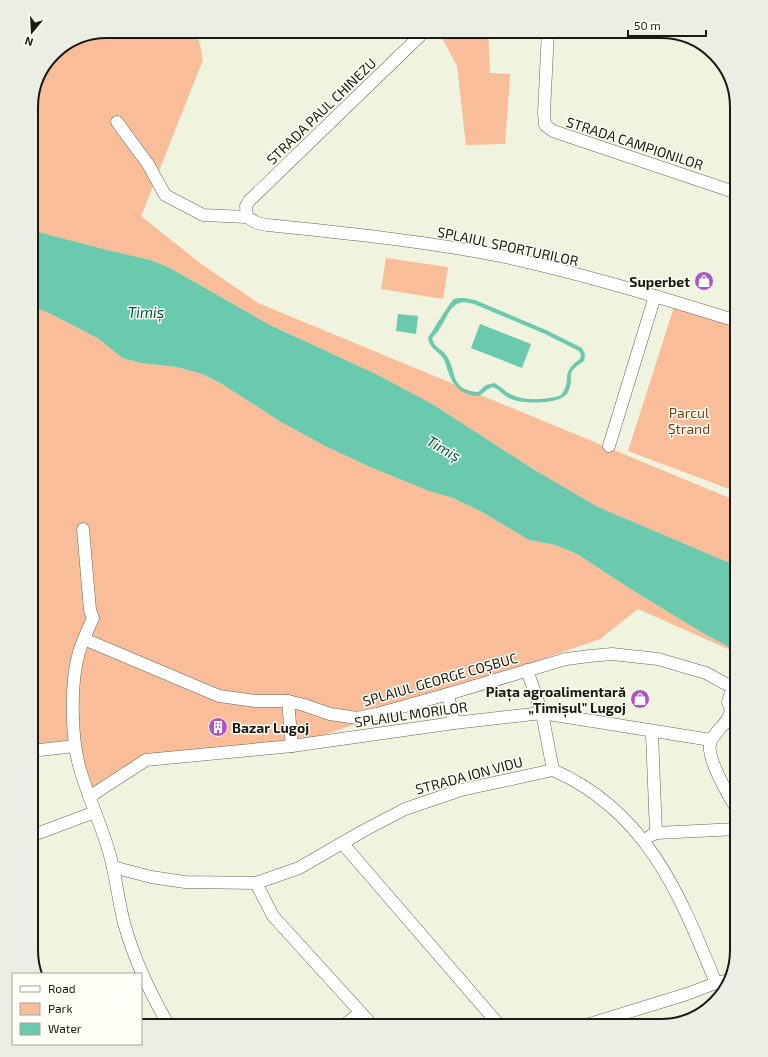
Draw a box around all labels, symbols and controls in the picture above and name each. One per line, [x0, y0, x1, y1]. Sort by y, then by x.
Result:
north arrow [12, 12, 52, 52]
scale bar [628, 12, 706, 38]
text: 50 m [634, 18, 661, 32]
text: N [23, 35, 35, 49]
street label: STRADA PAUL CHINEZU [263, 54, 379, 168]
street label: STRADA CAMPIONILOR [564, 113, 706, 173]
street label: SPLAIUL SPORTURILOR [436, 223, 580, 269]
shop icon: Superbet [693, 270, 715, 292]
place label: Superbet [629, 273, 690, 290]
water label: Timiș [128, 303, 165, 323]
park label: Parcul Ștrand [668, 404, 710, 438]
water label: Timiș [423, 431, 465, 467]
street label: SPLAIUL GEORGE COȘBUC [361, 649, 520, 710]
place label: Piața agroalimentară „Timișul” Lugoj [486, 683, 626, 718]
shop icon: Piața agroalimentară „Timișul” Lugoj [629, 688, 651, 710]
street label: SPLAIUL MORILOR [353, 698, 469, 730]
building icon: Bazar Lugoj [207, 716, 229, 738]
place label: Bazar Lugoj [232, 719, 309, 736]
street label: STRADA ION VIDU [413, 752, 525, 798]
legend [12, 973, 142, 1045]
text: Road [48, 981, 76, 995]
text: Park [48, 1001, 73, 1015]
text: Water [48, 1021, 82, 1035]

